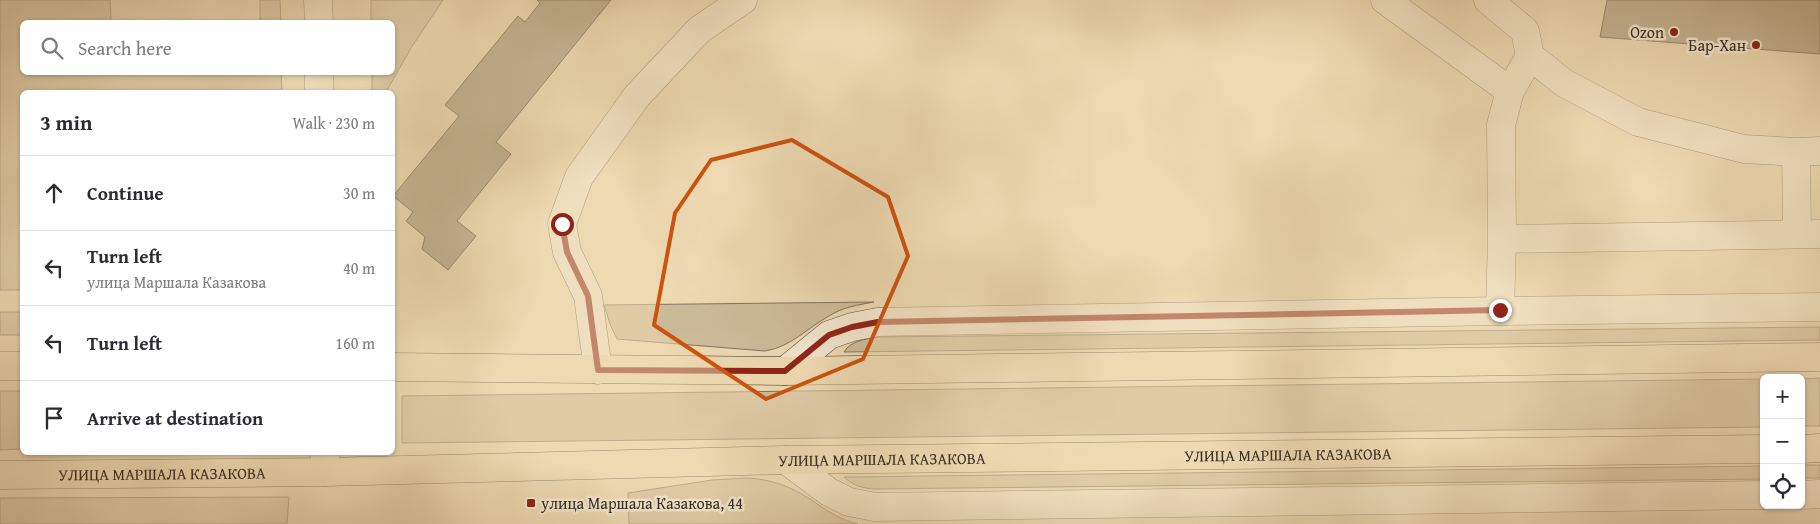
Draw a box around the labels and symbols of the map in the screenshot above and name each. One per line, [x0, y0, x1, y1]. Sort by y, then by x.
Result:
place label: Ozon [1630, 20, 1664, 44]
marker: Ozon [1668, 26, 1680, 38]
place label: Бар-Хан [1688, 33, 1746, 57]
marker: Бар-Хан [1750, 39, 1762, 51]
route start [551, 213, 574, 236]
route end [1489, 299, 1512, 322]
street label: УЛИЦА МАРШАЛА КАЗАКОВА [1184, 441, 1392, 468]
street label: УЛИЦА МАРШАЛА КАЗАКОВА [778, 446, 986, 472]
street label: УЛИЦА МАРШАЛА КАЗАКОВА [58, 461, 266, 486]
place label: улица Маршала Казакова, 44 [540, 491, 743, 515]
marker: улица Маршала Казакова, 44 [525, 497, 537, 509]

